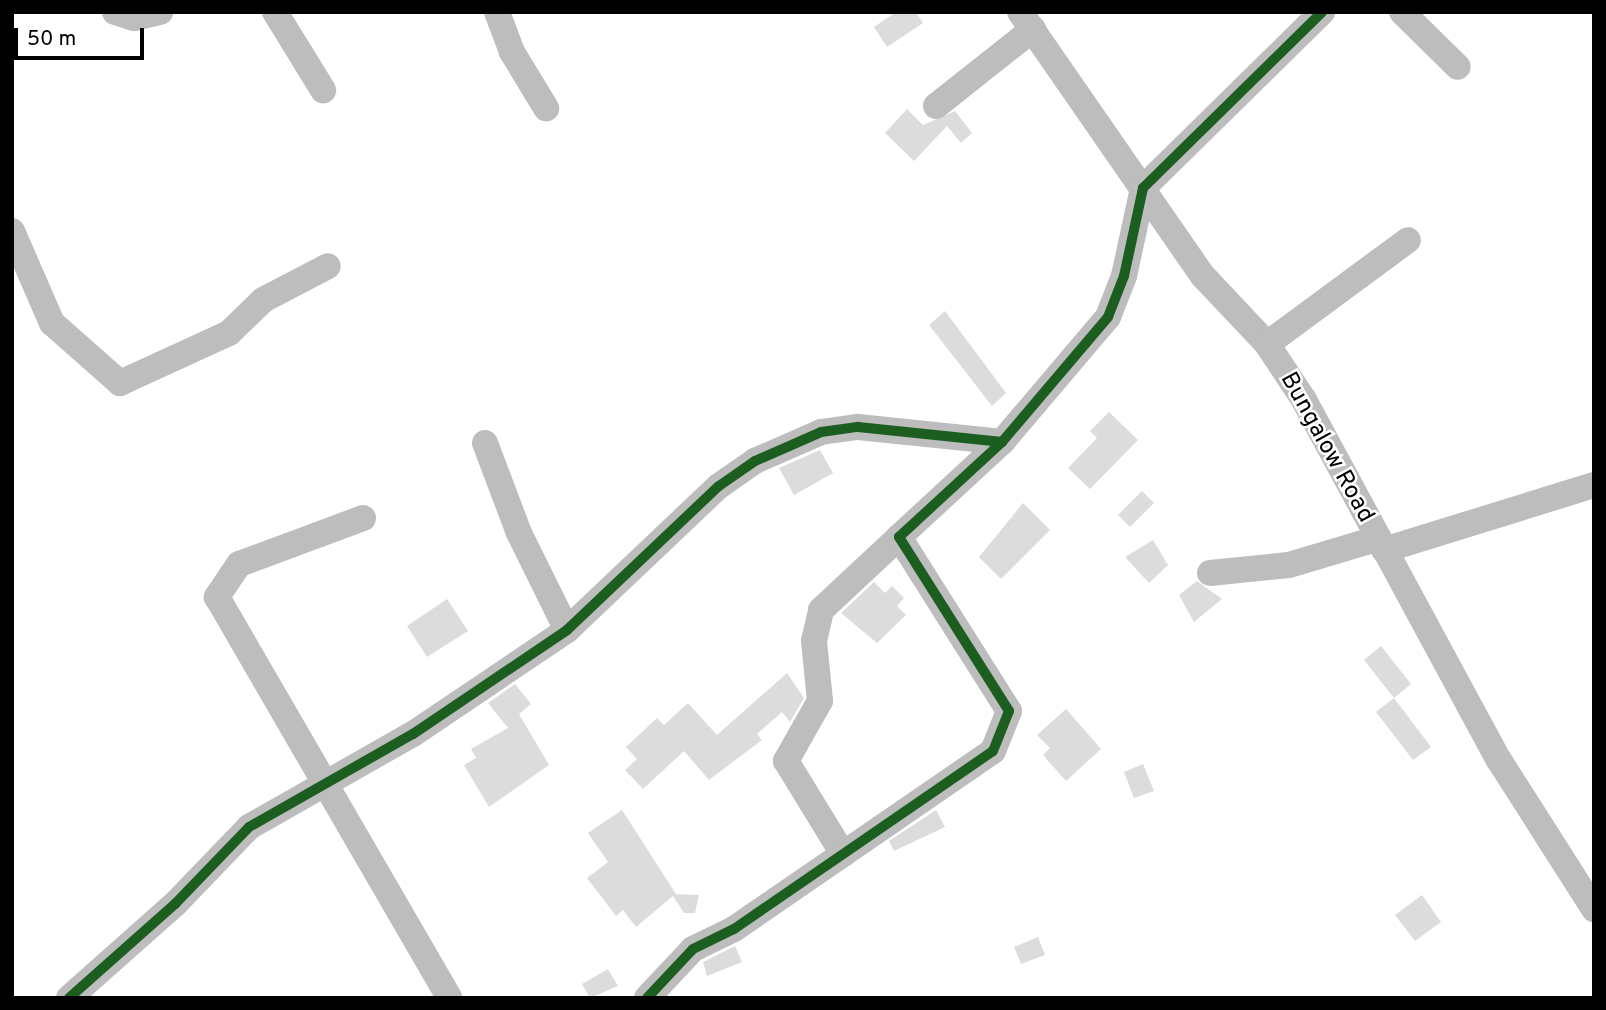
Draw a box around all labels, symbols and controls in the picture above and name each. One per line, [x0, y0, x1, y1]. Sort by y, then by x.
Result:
scale bar [18, 14, 147, 58]
text: 50 m [27, 26, 76, 53]
street label: Bungalow Road [1273, 368, 1379, 528]

